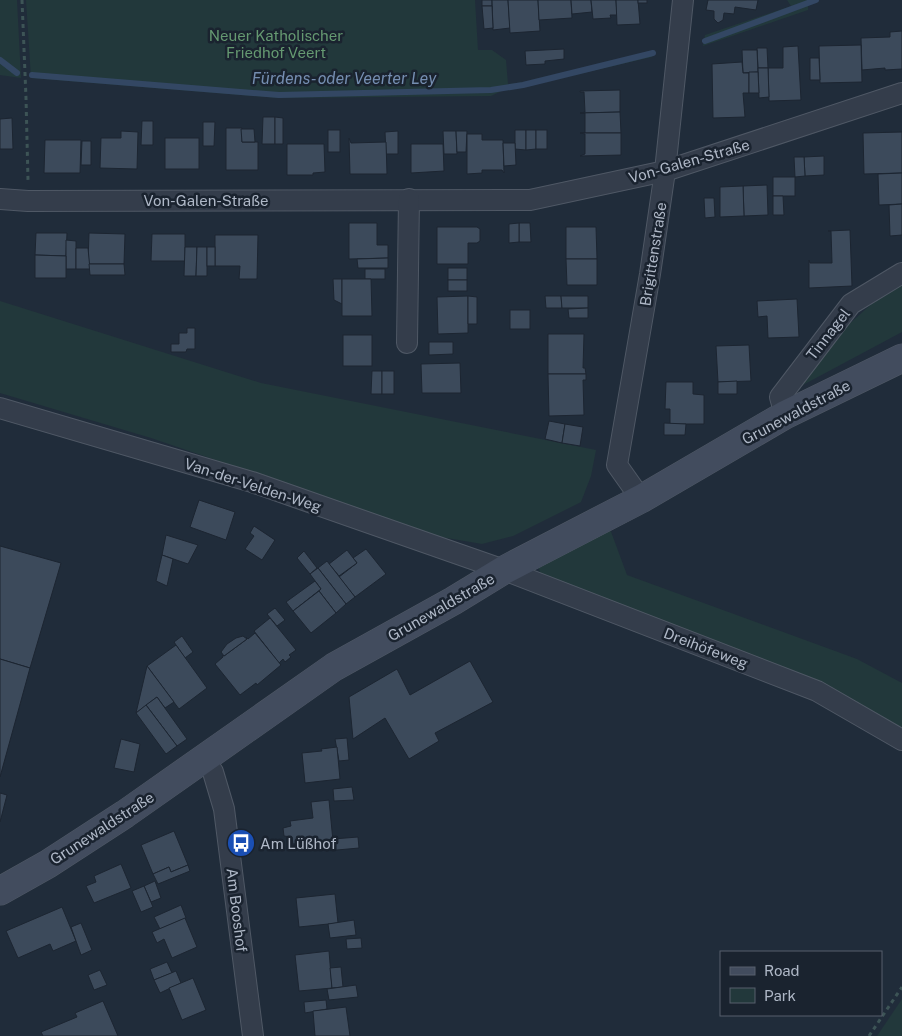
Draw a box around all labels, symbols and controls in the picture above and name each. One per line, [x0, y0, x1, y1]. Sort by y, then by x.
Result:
park label: Neuer Katholischer Friedhof Veert [209, 27, 343, 61]
water label: Fürdens- oder Veerter Ley [252, 69, 437, 88]
street label: Von-Galen-Straße [627, 136, 751, 186]
street label: Von-Galen-Straße [144, 192, 268, 209]
street label: Brigittenstraße [636, 201, 670, 307]
street label: Tinnagel [803, 305, 853, 363]
street label: Grunewaldstraße [739, 376, 853, 448]
street label: Van-der-Velden-Weg [182, 455, 324, 515]
street label: Grunewaldstraße [385, 570, 497, 644]
street label: Dreihöfeweg [661, 624, 751, 672]
street label: Grunewaldstraße [47, 788, 157, 868]
bus stop icon: Am Lüßhof [226, 828, 256, 858]
place label: Am Lüßhof [260, 835, 336, 852]
street label: Am Booshof [223, 867, 251, 953]
legend [720, 951, 882, 1016]
text: Road [764, 962, 800, 979]
text: Park [764, 987, 796, 1004]

